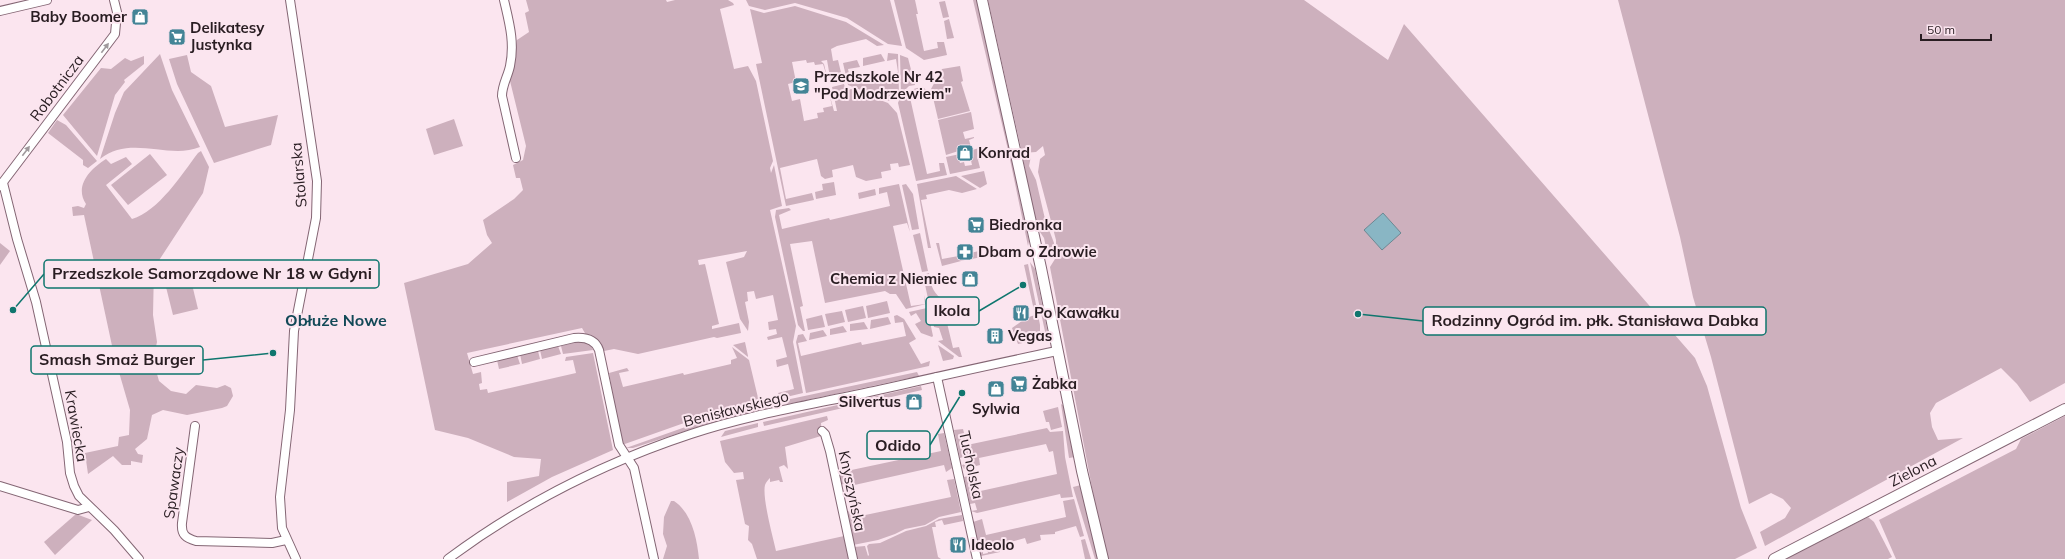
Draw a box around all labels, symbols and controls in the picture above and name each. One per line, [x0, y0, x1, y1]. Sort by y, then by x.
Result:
place label: Baby Boomer [30, 7, 127, 26]
shop icon: Baby Boomer [130, 7, 150, 27]
scale bar [1921, 16, 1991, 42]
place label: Delikatesy Justynka [190, 18, 265, 54]
text: 50 m [1927, 22, 1955, 37]
supermarket icon: Delikatesy Justynka [167, 27, 187, 47]
one-way arrow [101, 43, 109, 54]
street label: Robotnicza [26, 51, 88, 125]
place label: Przedszkole Nr 42 "Pod Modrzewiem" [814, 67, 951, 103]
school or university icon: Przedszkole Nr 42 "Pod Modrzewiem" [791, 76, 811, 96]
street label: Stolarska [286, 142, 311, 208]
shop icon: Konrad [955, 143, 975, 163]
place label: Konrad [978, 143, 1030, 162]
one-way arrow [22, 146, 30, 157]
supermarket icon: Biedronka [966, 215, 986, 235]
place label: Biedronka [989, 215, 1062, 234]
pharmacy icon: Dbam o Zdrowie [955, 242, 975, 262]
place label: Dbam o Zdrowie [978, 242, 1097, 261]
callout: Przedszkole Samorządowe Nr 18 w Gdyni [44, 260, 379, 288]
text: Przedszkole Samorządowe Nr 18 w Gdyni [52, 263, 372, 283]
place label: Chemia z Niemiec [830, 269, 957, 288]
shop icon: Chemia z Niemiec [960, 269, 980, 289]
callout: Ikola [926, 297, 979, 325]
text: Ikola [934, 300, 970, 320]
restaurant icon: Po Kawałku [1011, 303, 1031, 323]
place label: Po Kawałku [1034, 303, 1119, 322]
callout: Rodzinny Ogród im. płk. Stanisława Dabka [1423, 307, 1766, 335]
district label: Obłuże Nowe [285, 310, 387, 330]
text: Rodzinny Ogród im. płk. Stanisława Dabka [1431, 310, 1759, 330]
building icon: Vegas [985, 326, 1005, 346]
place label: Vegas [1007, 326, 1052, 345]
callout: Smash Smaż Burger [31, 346, 203, 374]
text: Smash Smaż Burger [39, 349, 196, 369]
supermarket icon: Żabka [1009, 374, 1029, 394]
place label: Żabka [1032, 374, 1077, 393]
shop icon: Sylwia [986, 379, 1006, 399]
street label: Benisławskiego [681, 386, 791, 431]
street label: Krawiecka [61, 388, 92, 463]
place label: Silvertus [839, 392, 901, 411]
shop icon: Silvertus [904, 392, 924, 412]
place label: Sylwia [972, 399, 1020, 418]
street label: Tucholska [955, 429, 988, 501]
callout: Odido [867, 431, 930, 459]
text: Odido [875, 435, 921, 455]
street label: Spawaczy [159, 446, 188, 520]
street label: Knyszyńska [835, 449, 870, 533]
street label: Zielona [1886, 451, 1940, 491]
restaurant icon: Ideolo [948, 535, 968, 555]
place label: Ideolo [971, 535, 1015, 554]

